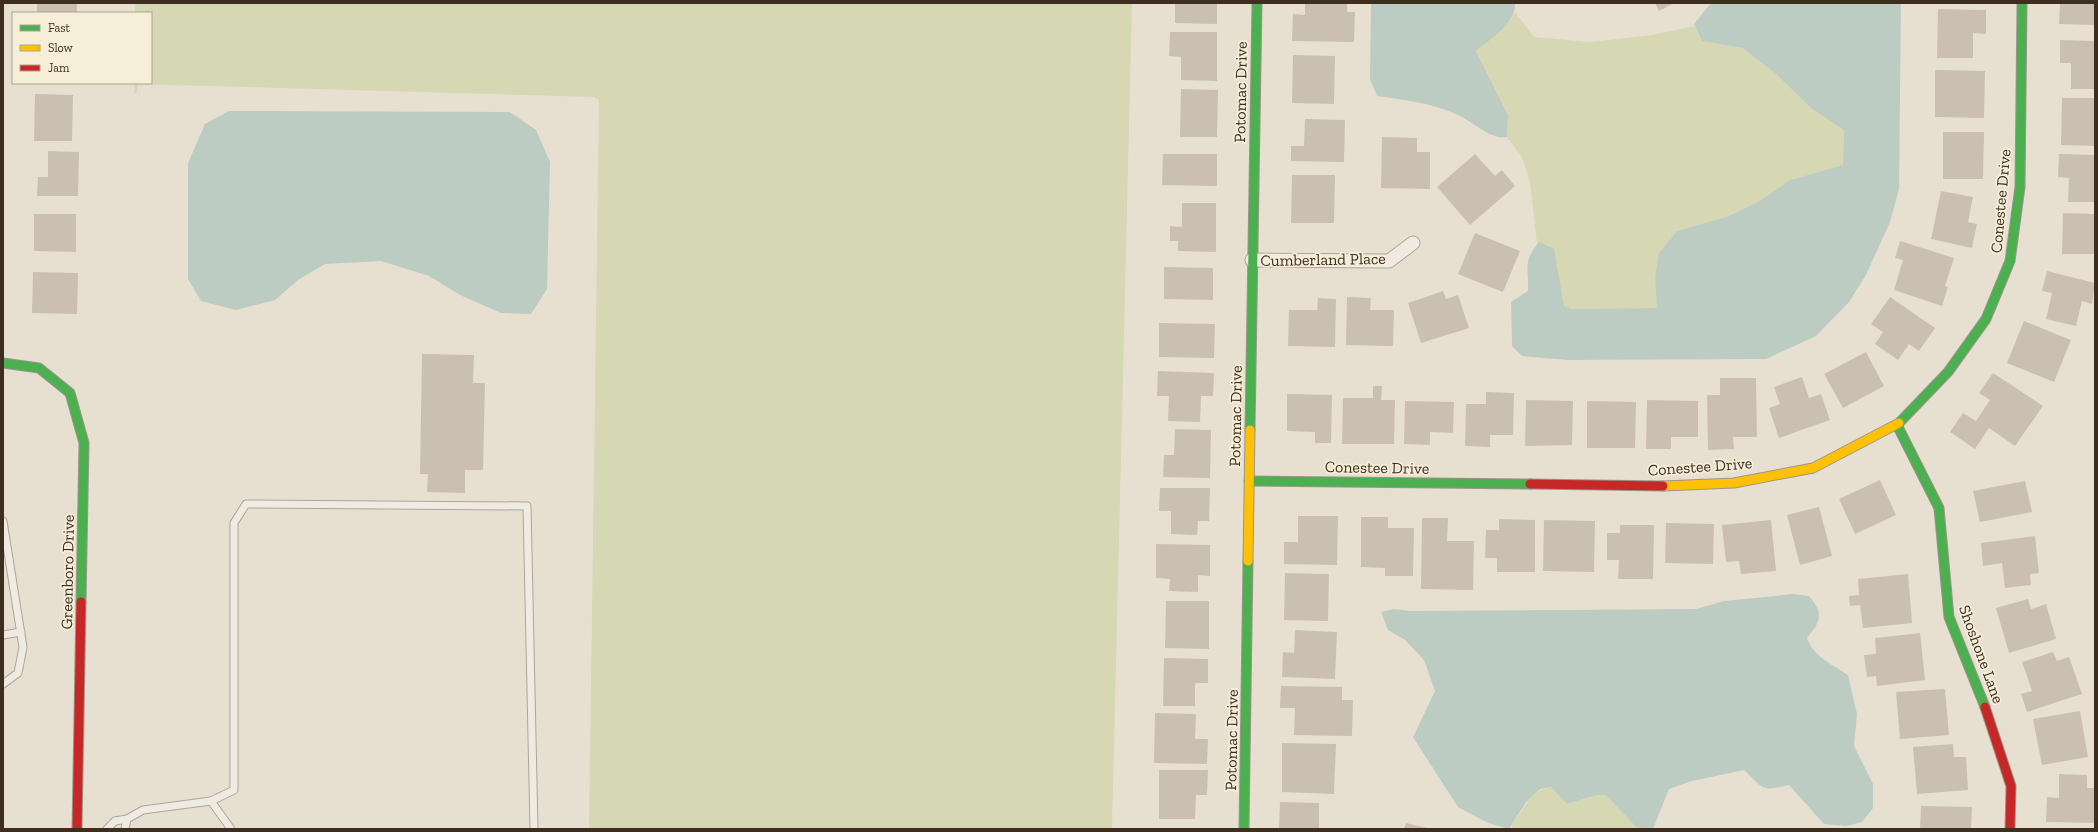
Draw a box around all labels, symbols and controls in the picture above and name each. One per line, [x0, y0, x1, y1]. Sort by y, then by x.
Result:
legend [12, 12, 152, 84]
text: Fast [48, 21, 71, 35]
text: Slow [48, 41, 74, 55]
street label: Potomac Drive [1230, 41, 1251, 143]
text: Jam [48, 61, 70, 75]
street label: Conestee Drive [1986, 148, 2015, 254]
street label: Cumberland Place [1260, 249, 1386, 270]
street label: Potomac Drive [1225, 365, 1246, 467]
street label: Conestee Drive [1647, 453, 1753, 480]
street label: Conestee Drive [1325, 457, 1429, 478]
street label: Greenboro Drive [57, 514, 78, 630]
street label: Shoshone Lane [1955, 602, 2008, 706]
street label: Potomac Drive [1221, 689, 1242, 791]

